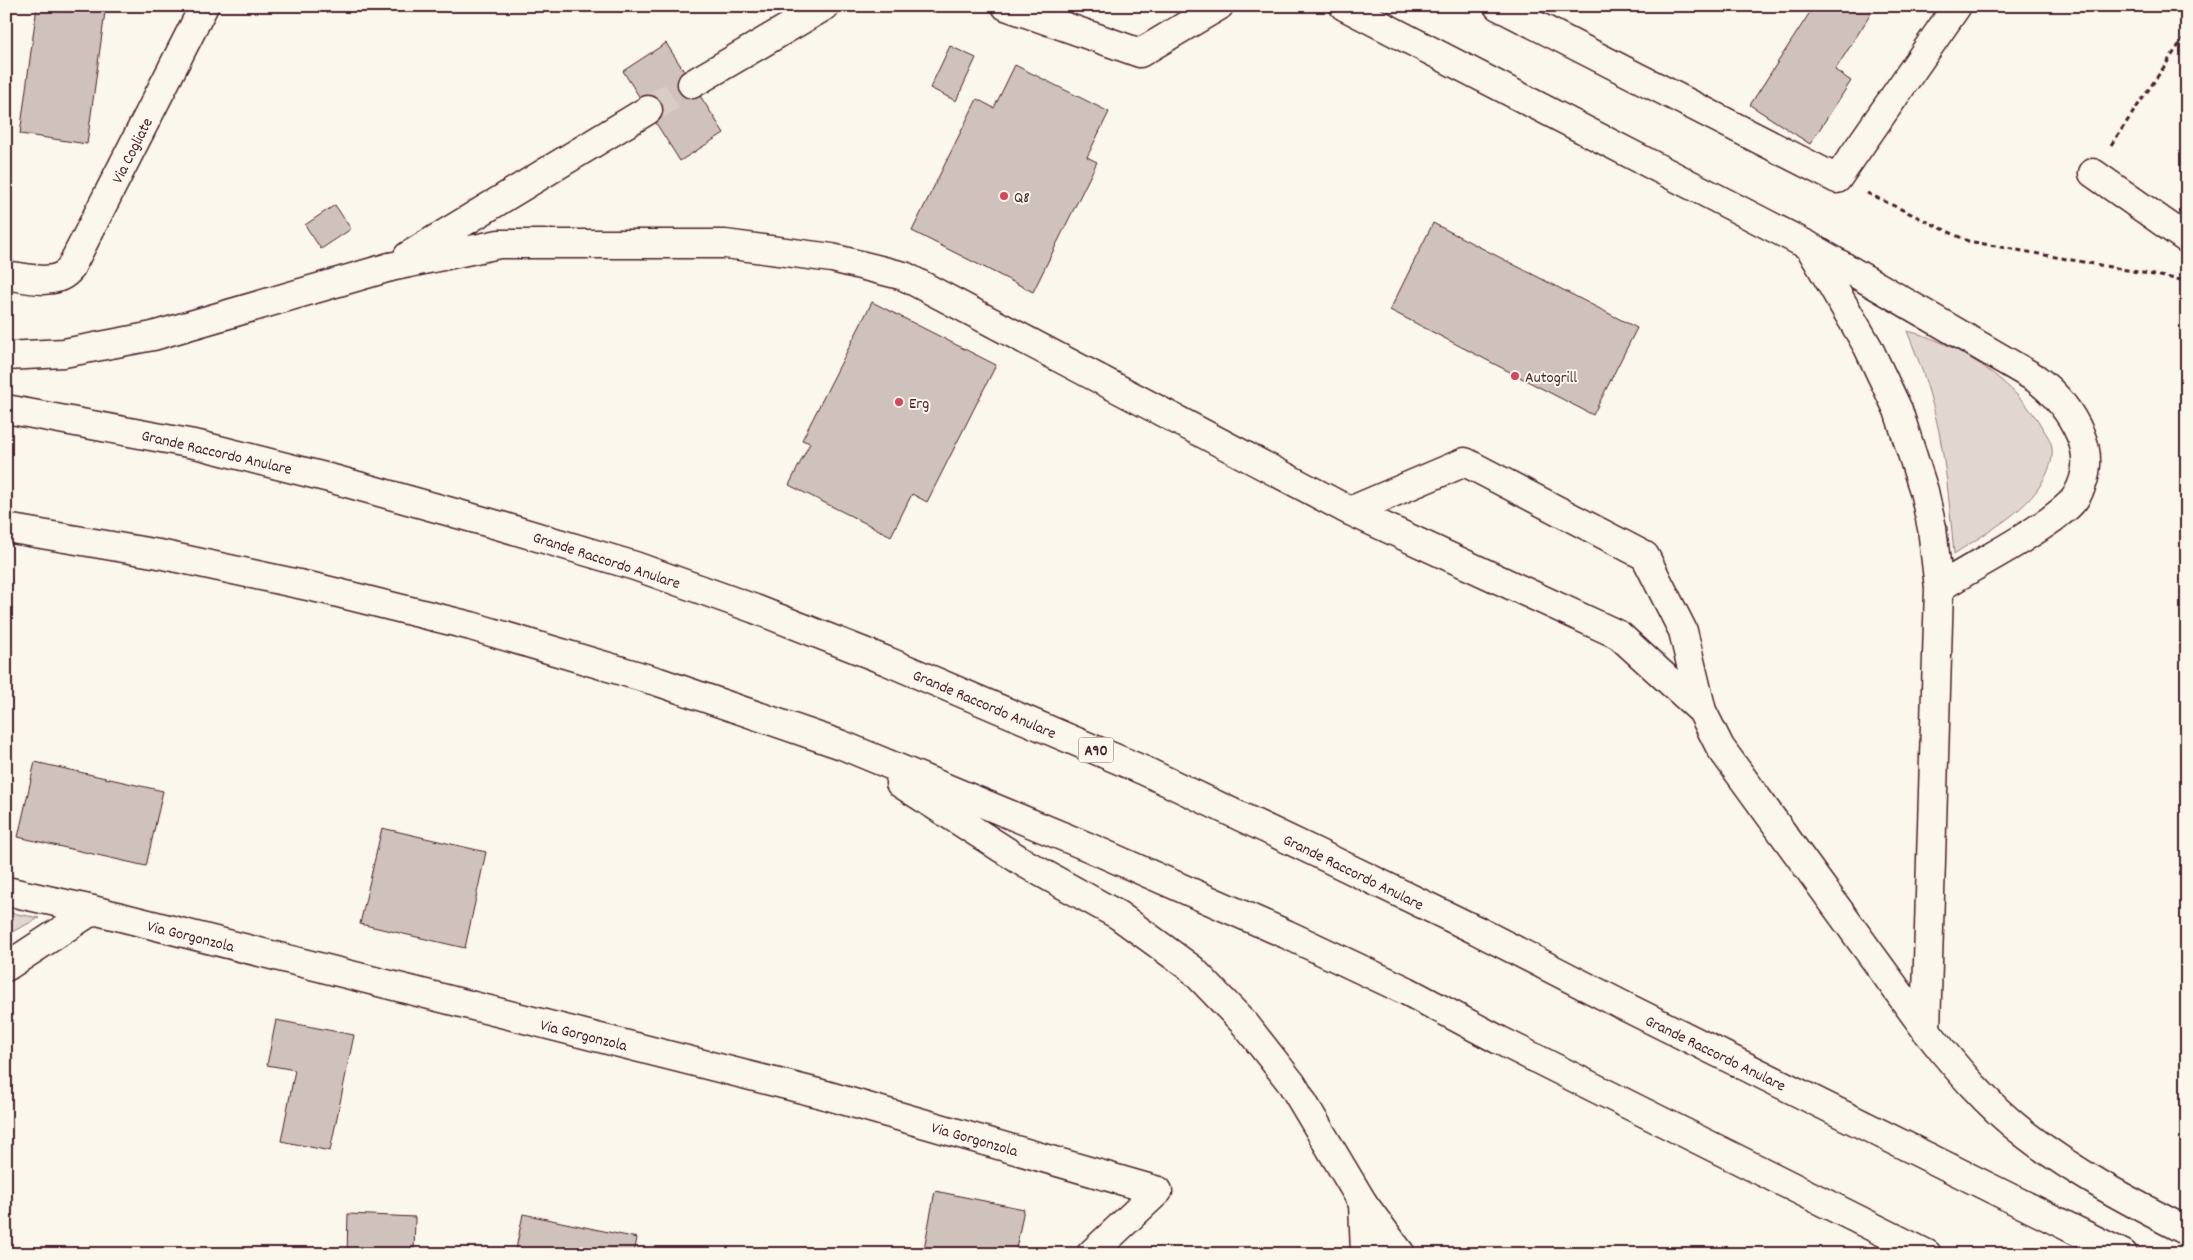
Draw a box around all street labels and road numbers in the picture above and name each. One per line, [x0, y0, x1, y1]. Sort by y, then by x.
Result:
street label: Via Cogliate [107, 114, 160, 188]
street label: Grande Raccordo Anulare [139, 425, 294, 482]
street label: Grande Raccordo Anulare [529, 527, 683, 596]
street label: Grande Raccordo Anulare [909, 665, 1059, 746]
road number: A90 [1078, 738, 1114, 762]
street label: Grande Raccordo Anulare [1279, 829, 1427, 917]
street label: Via Gorgonzola [144, 916, 237, 959]
street label: Grande Raccordo Anulare [1641, 1010, 1789, 1098]
street label: Via Gorgonzola [537, 1015, 630, 1058]
street label: Via Gorgonzola [928, 1117, 1021, 1164]

